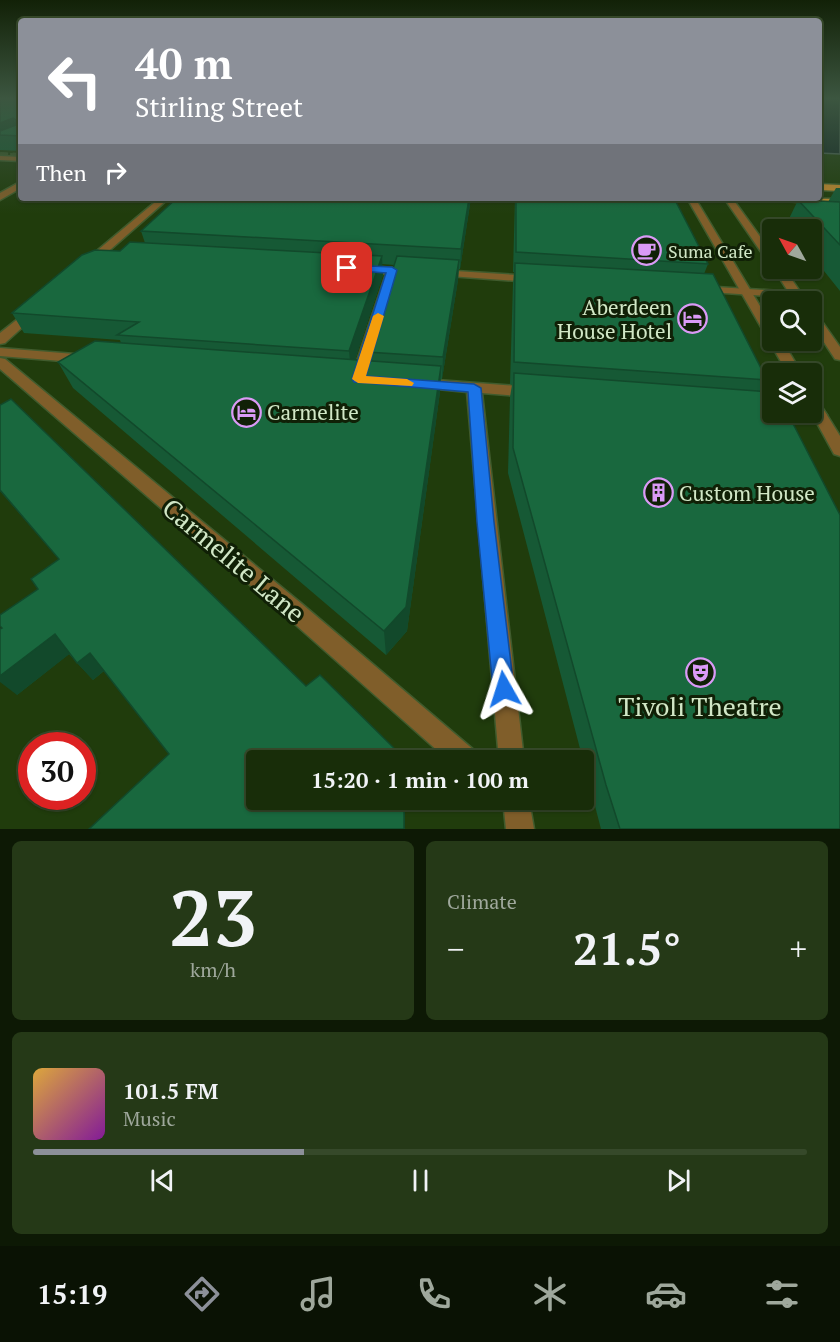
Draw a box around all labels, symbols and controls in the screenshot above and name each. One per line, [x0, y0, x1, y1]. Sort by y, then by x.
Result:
text: 40 m [135, 35, 233, 91]
icon: left [36, 42, 114, 120]
text: Stirling Street [135, 89, 303, 125]
icon: right [99, 156, 132, 189]
text: Then [36, 158, 87, 187]
north arrow [762, 219, 822, 279]
map controls [762, 219, 822, 423]
cafe icon: Suma Cafe [631, 235, 663, 267]
place label: Suma Cafe [668, 239, 753, 263]
pin [321, 242, 372, 293]
icon: arrive [330, 251, 363, 284]
button: search [762, 291, 822, 351]
place label: Aberdeen House Hotel [557, 293, 673, 345]
hotel icon: Aberdeen House Hotel [677, 303, 709, 335]
button: layers [762, 363, 822, 423]
hotel icon: Carmelite [230, 396, 262, 428]
place label: Carmelite [267, 398, 359, 426]
building icon: Custom House [642, 477, 674, 509]
place label: Custom House [679, 479, 815, 507]
street label: Carmelite Lane [156, 490, 312, 630]
theatre icon: Tivoli Theatre [684, 656, 716, 688]
position arrow [472, 657, 536, 721]
place label: Tivoli Theatre [618, 689, 782, 723]
speed limit sign: 30 [18, 732, 96, 810]
text: 15:20 · 1 min · 100 m [311, 765, 529, 794]
text: 23 [169, 865, 257, 968]
text: Climate [447, 888, 517, 915]
text: 21.5° [573, 918, 681, 978]
text: − [447, 927, 465, 970]
text: + [789, 927, 807, 970]
text: km/h [190, 956, 236, 983]
text: 101.5 FM [123, 1076, 218, 1105]
text: Music [123, 1105, 176, 1132]
icon: previous [146, 1164, 179, 1197]
icon: pause [404, 1164, 437, 1197]
icon: next [662, 1164, 695, 1197]
icon: directions [181, 1273, 223, 1315]
icon: music [297, 1273, 339, 1315]
icon: phone [413, 1273, 455, 1315]
icon: climate [529, 1273, 571, 1315]
icon: car [645, 1273, 687, 1315]
icon: filters [761, 1273, 803, 1315]
text: 15:19 [37, 1276, 107, 1312]

